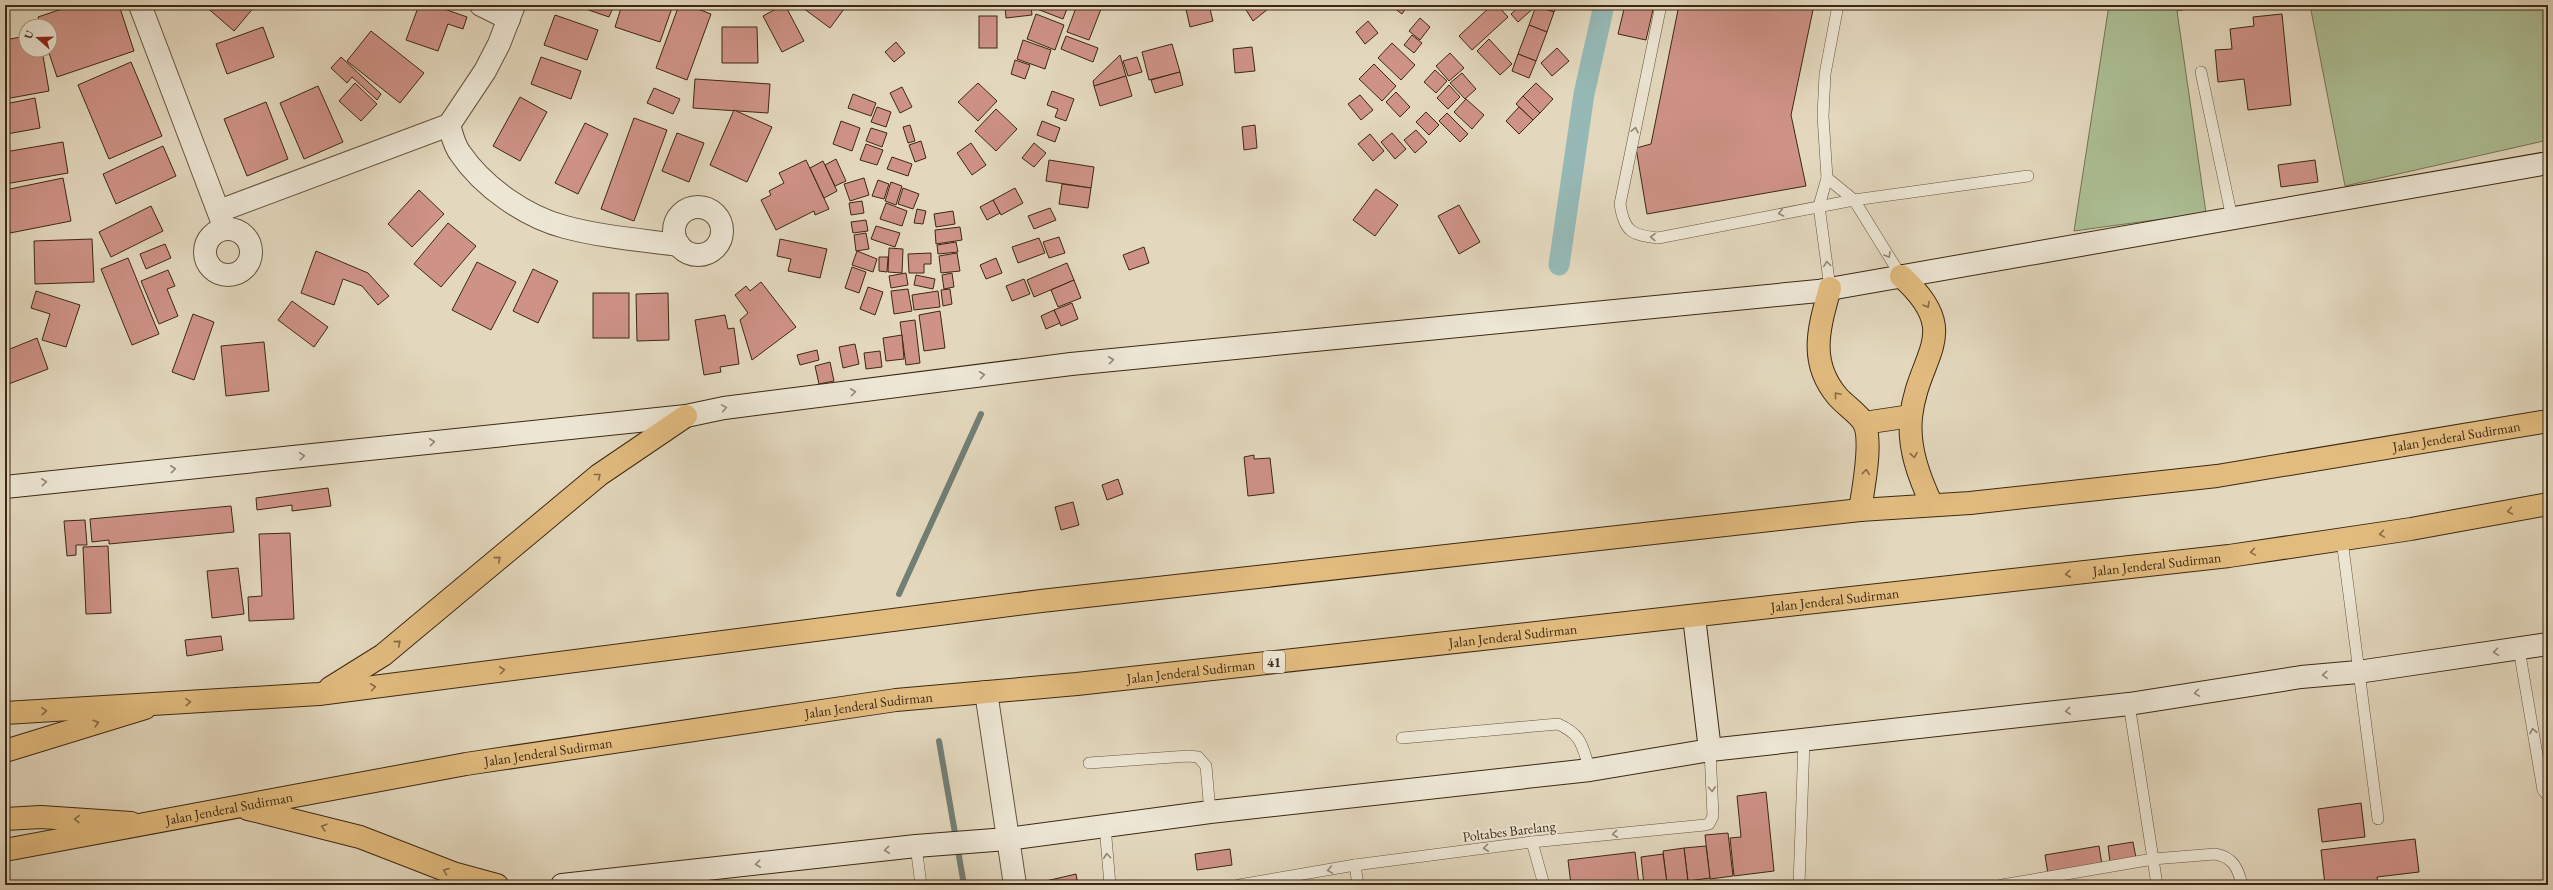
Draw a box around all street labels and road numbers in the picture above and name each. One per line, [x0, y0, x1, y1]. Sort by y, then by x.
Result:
street label: Jalan Jenderal Sudirman [2390, 417, 2522, 456]
street label: Jalan Jenderal Sudirman [2091, 548, 2223, 580]
street label: Jalan Jenderal Sudirman [1769, 584, 1901, 616]
street label: Jalan Jenderal Sudirman [1447, 619, 1579, 652]
road number: 41 [1263, 651, 1285, 673]
street label: Jalan Jenderal Sudirman [1125, 655, 1257, 688]
street label: Jalan Jenderal Sudirman [802, 688, 934, 723]
street label: Jalan Jenderal Sudirman [482, 733, 614, 770]
street label: Jalan Jenderal Sudirman [163, 787, 295, 829]
street label: Poltabes Barelang [1462, 816, 1557, 846]

